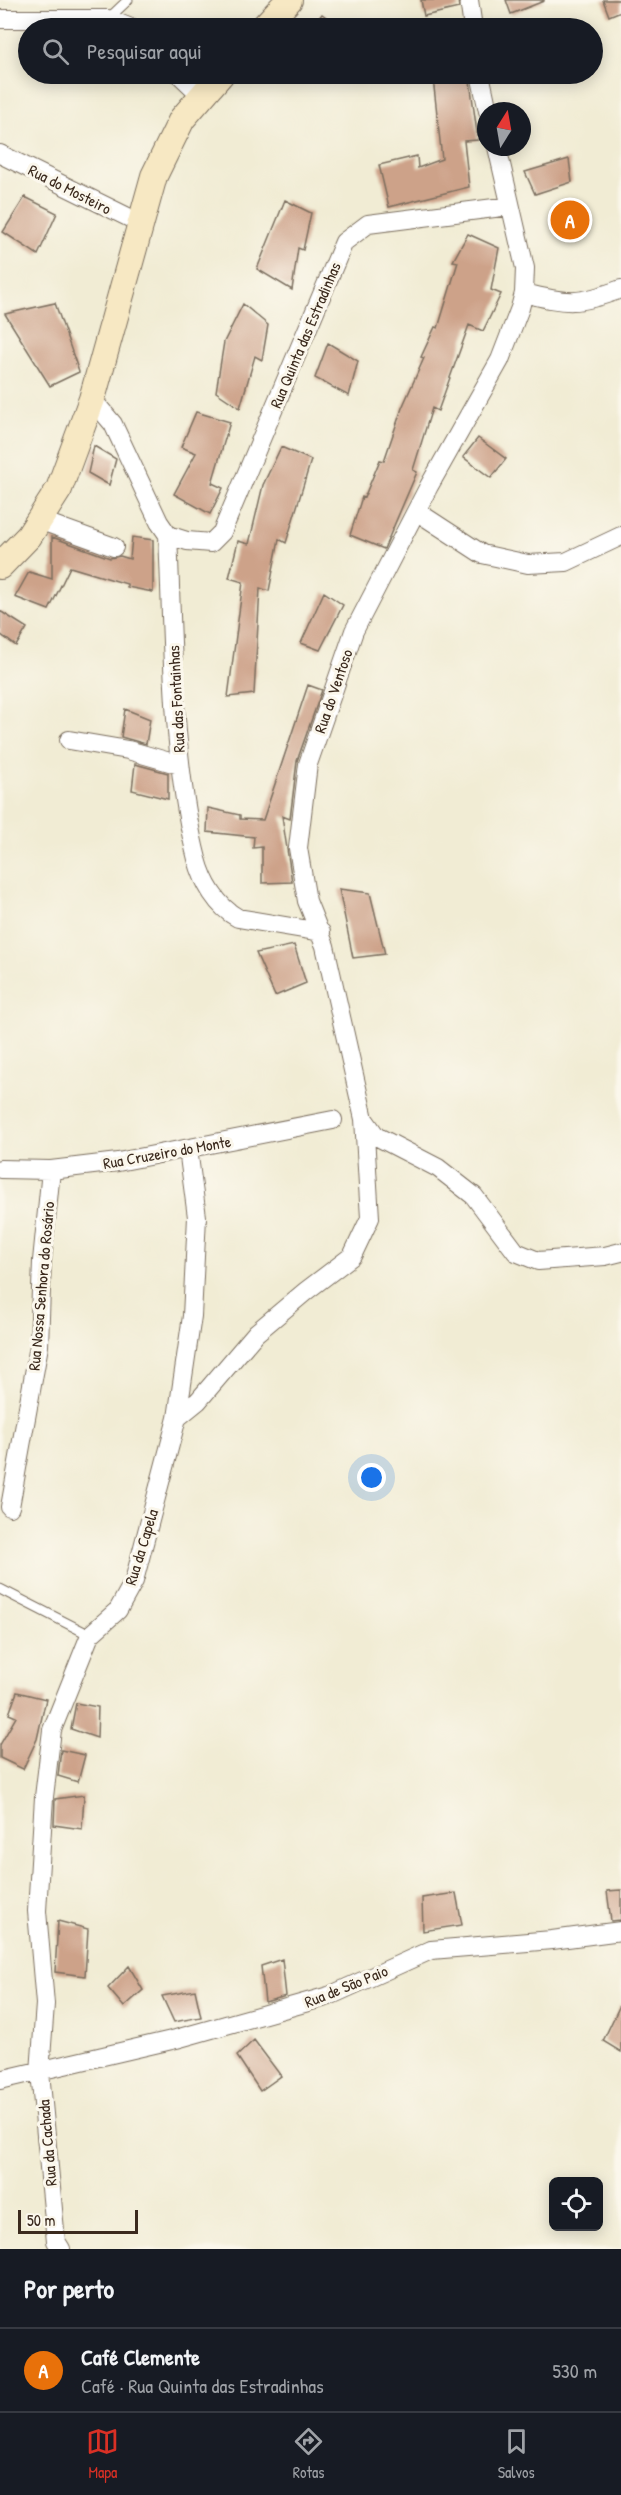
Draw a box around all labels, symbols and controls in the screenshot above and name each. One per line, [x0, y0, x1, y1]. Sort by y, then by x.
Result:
search box [18, 18, 603, 84]
icon: search [39, 35, 72, 68]
text: Pesquisar aqui [87, 36, 202, 66]
north arrow [477, 102, 531, 156]
street label: Rua do Mosteiro [25, 159, 116, 220]
pin: A [550, 198, 590, 242]
street label: Rua Quinta das Estradinhas [264, 259, 346, 411]
street label: Rua das Fontainhas [162, 645, 190, 753]
street label: Rua do Ventoso [308, 646, 358, 736]
street label: Rua Cruzeiro do Monte [101, 1130, 233, 1174]
street label: Rua Nossa Senhora do Rosário [23, 1200, 59, 1372]
your location [357, 1463, 386, 1492]
street label: Rua da Capela [119, 1506, 163, 1588]
street label: Rua de São Paio [301, 1959, 391, 2013]
street label: Rua da Cachada [32, 2099, 62, 2187]
map controls [549, 2177, 603, 2231]
button: locate [549, 2177, 603, 2231]
scale bar [18, 2207, 138, 2234]
text: 50 m [27, 2209, 56, 2231]
text: Por perto [24, 2271, 114, 2306]
text: Café Clemente [81, 2342, 200, 2372]
text: A [39, 2357, 48, 2384]
text: 530 m [552, 2357, 597, 2384]
text: Café · Rua Quinta das Estradinhas [81, 2372, 324, 2399]
tab: Mapa [86, 2425, 119, 2483]
tab: Rotas [292, 2425, 325, 2483]
tab: Salvos [498, 2425, 535, 2483]

